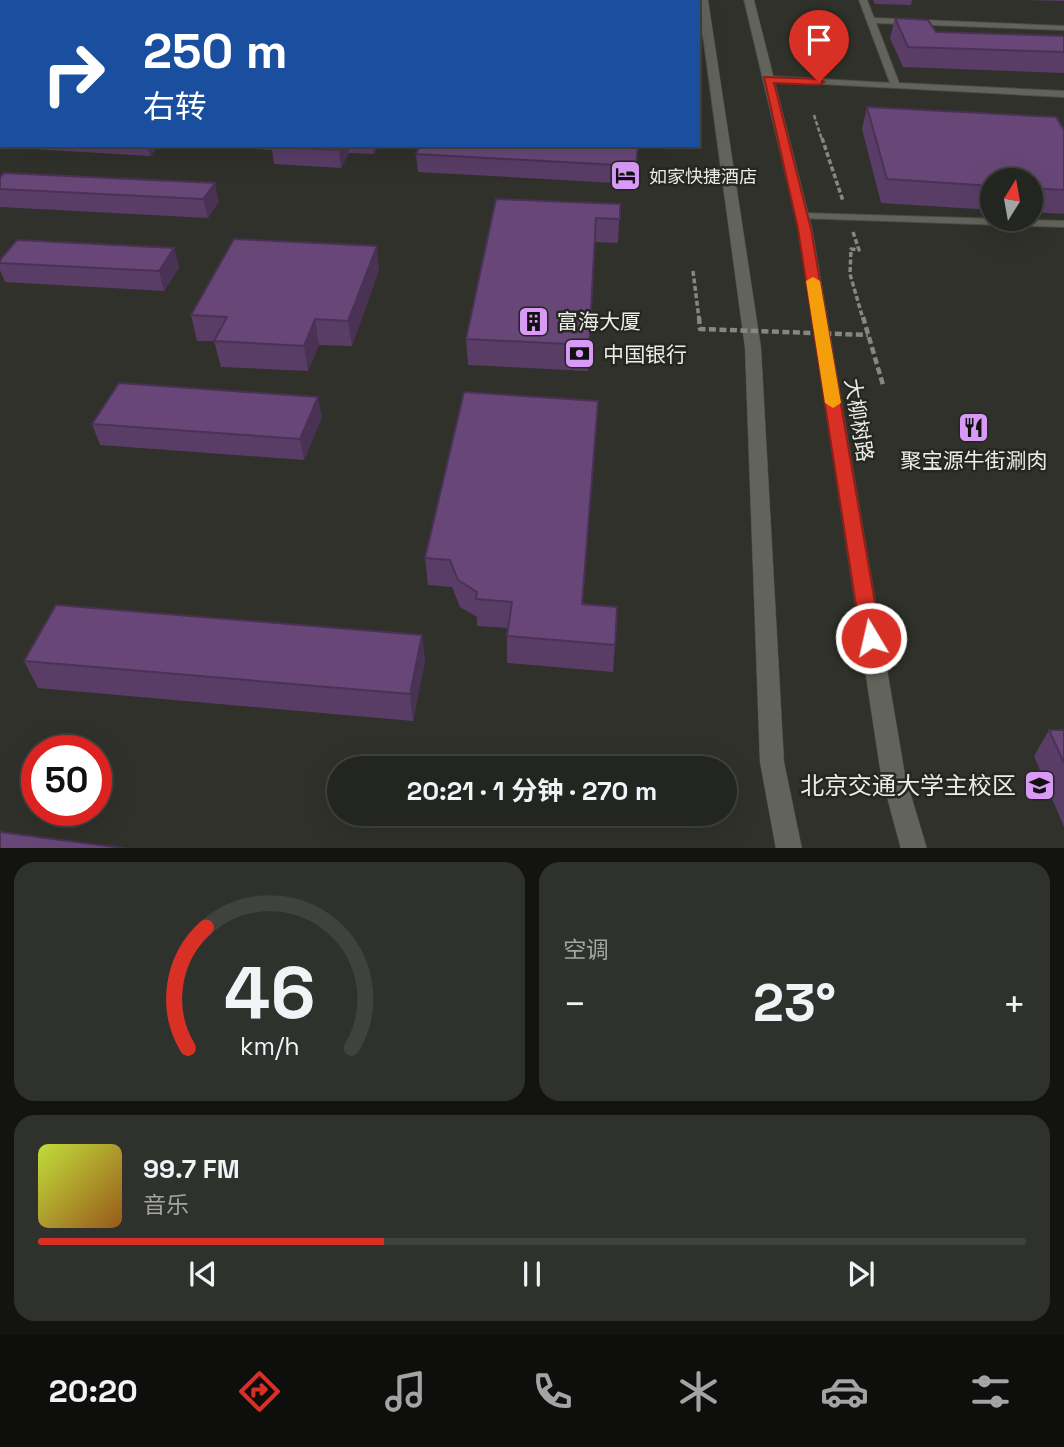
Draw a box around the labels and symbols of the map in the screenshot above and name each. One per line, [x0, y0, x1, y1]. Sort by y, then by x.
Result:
pin [789, 10, 849, 82]
hotel icon: 如家快捷酒店 [609, 159, 643, 193]
place label: 如家快捷酒店 [649, 165, 757, 188]
north arrow [980, 168, 1043, 231]
building icon: 富海大厦 [517, 304, 551, 338]
place label: 富海大厦 [557, 308, 641, 335]
bank icon: 中国银行 [563, 337, 597, 371]
place label: 中国银行 [603, 341, 687, 368]
street label: 大柳树路 [839, 376, 879, 464]
restaurant icon: 聚宝源牛街涮肉 [957, 411, 991, 445]
place label: 聚宝源牛街涮肉 [901, 447, 1048, 474]
position arrow [834, 601, 908, 675]
speed limit sign: 50 [21, 735, 112, 826]
school or university icon: 北京交通大学主校区 [1022, 768, 1056, 802]
place label: 北京交通大学主校区 [800, 770, 1016, 801]

